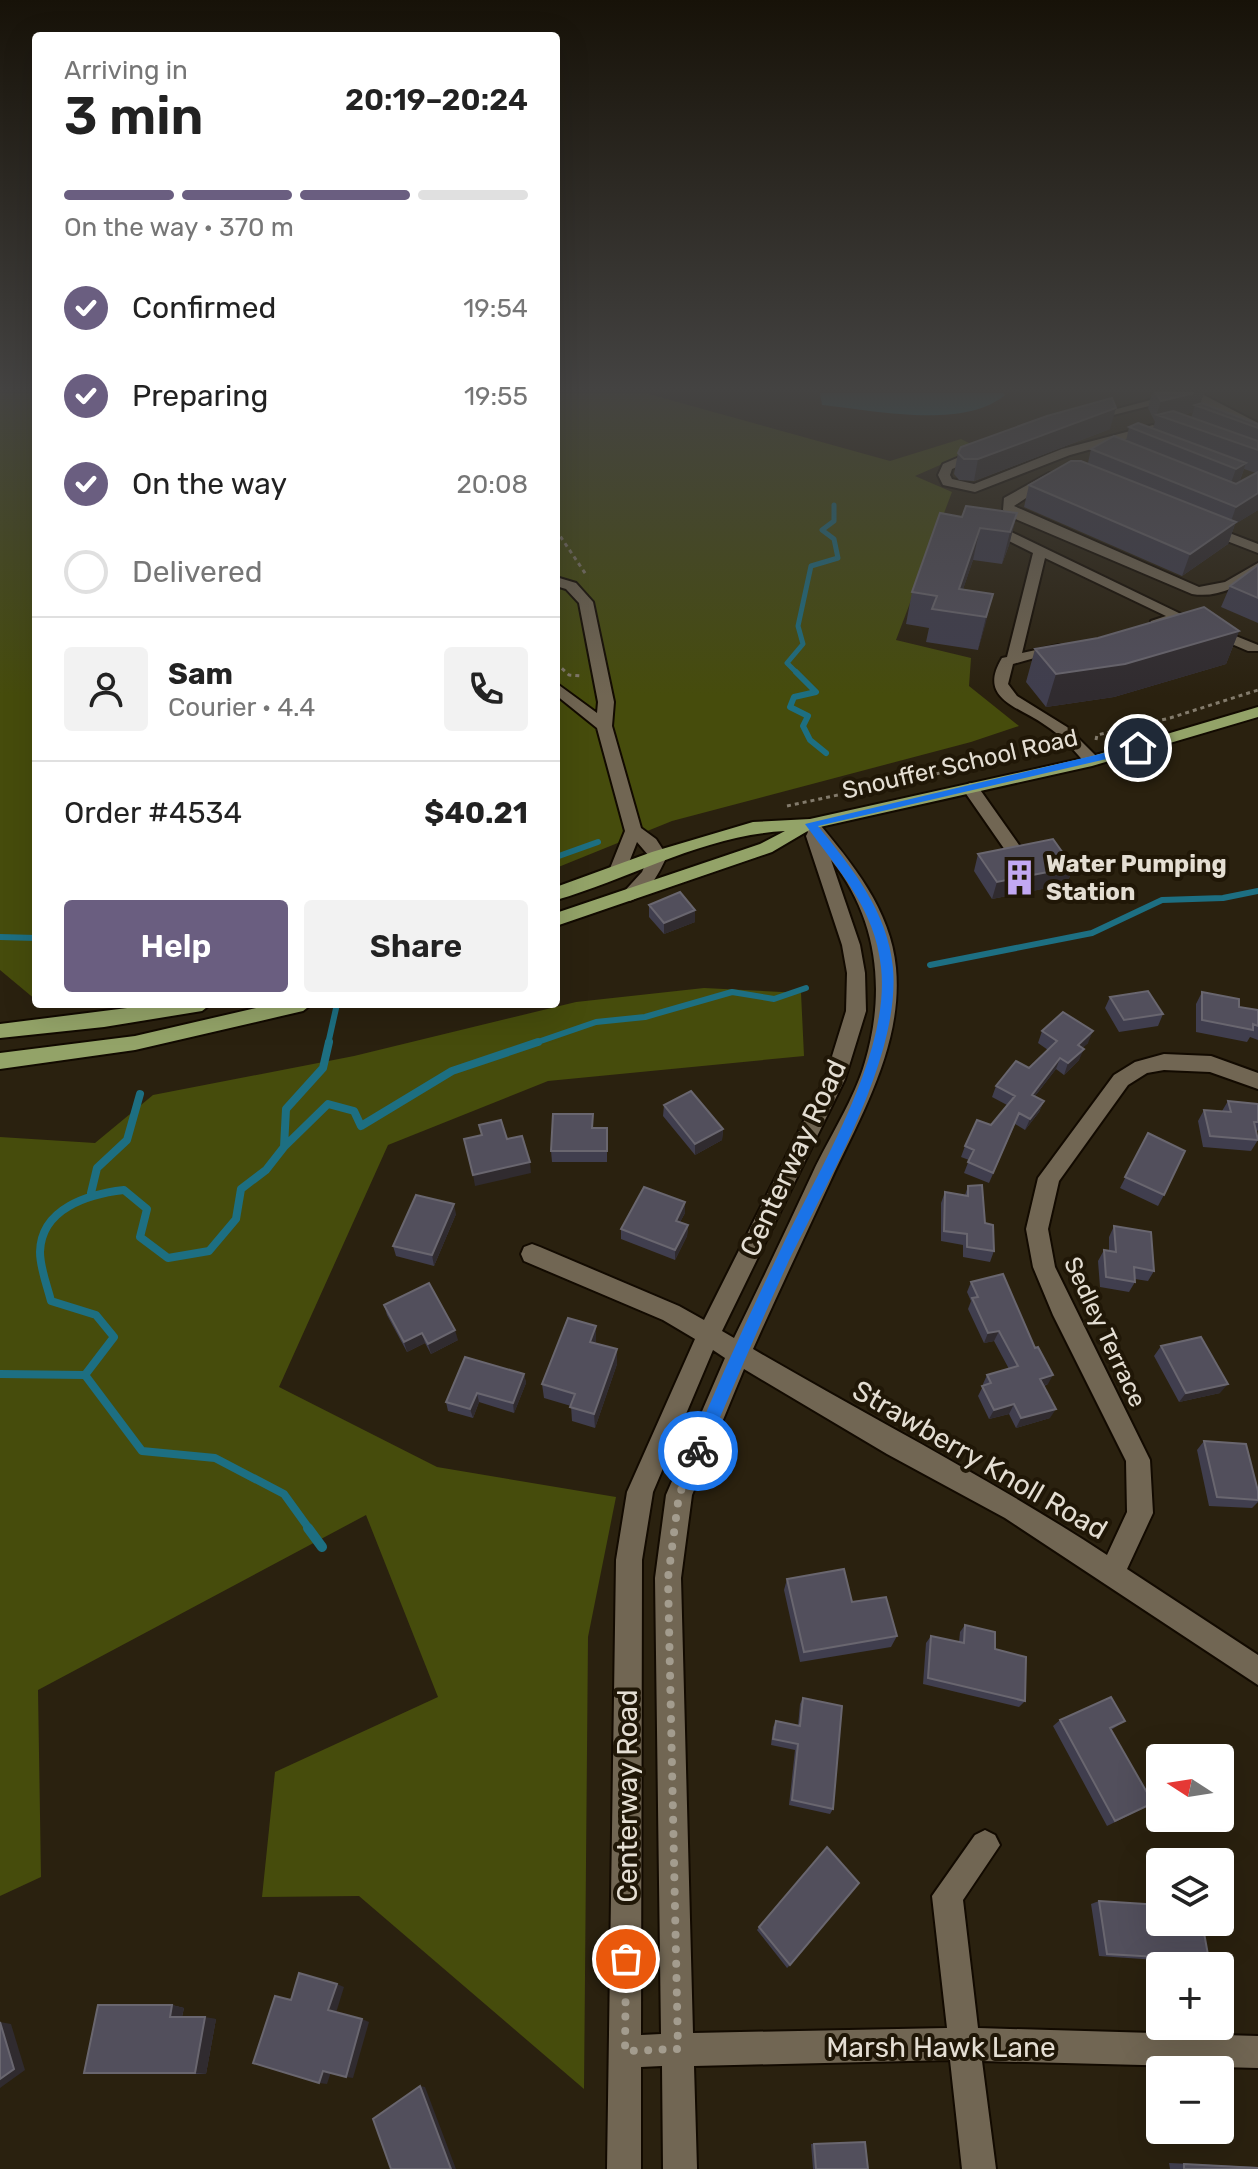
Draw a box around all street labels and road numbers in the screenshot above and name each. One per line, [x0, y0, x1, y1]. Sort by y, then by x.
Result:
street label: Snouffer School Road [839, 723, 1081, 805]
street label: Centerway Road [733, 1054, 853, 1262]
street label: Sedley Terrace [1058, 1253, 1152, 1411]
street label: Strawberry Knoll Road [847, 1374, 1113, 1546]
street label: Centerway Road [611, 1689, 644, 1903]
street label: Marsh Hawk Lane [826, 2031, 1056, 2064]

